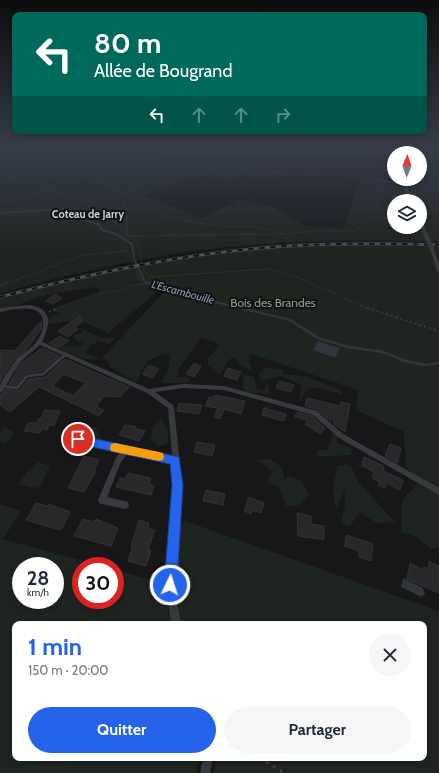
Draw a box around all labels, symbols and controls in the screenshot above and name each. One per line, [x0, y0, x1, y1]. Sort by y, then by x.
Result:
text: 80 m [94, 26, 161, 60]
icon: left [28, 28, 80, 80]
text: Allée de Bougrand [94, 60, 232, 82]
icon: left [146, 104, 168, 126]
icon: ahead [188, 104, 210, 126]
icon: ahead [230, 104, 252, 126]
icon: right [272, 104, 294, 126]
north arrow [387, 146, 427, 186]
map controls [387, 146, 427, 234]
button: layers [387, 194, 427, 234]
district label: Coteau de Jarry [52, 207, 124, 221]
water label: L'Escambouille [150, 277, 216, 307]
park label: Bois des Brandes [230, 295, 316, 310]
pin [61, 422, 95, 456]
icon: arrive [67, 428, 89, 450]
speed limit sign: 30 [72, 557, 124, 609]
position arrow [149, 564, 191, 606]
text: 28 [27, 566, 49, 590]
text: km/h [27, 586, 49, 599]
text: 1 min [28, 632, 82, 661]
button: close [369, 634, 411, 676]
text: 150 m · 20:00 [28, 662, 108, 678]
button: Quitter [28, 707, 216, 753]
button: Partager [224, 707, 411, 753]

